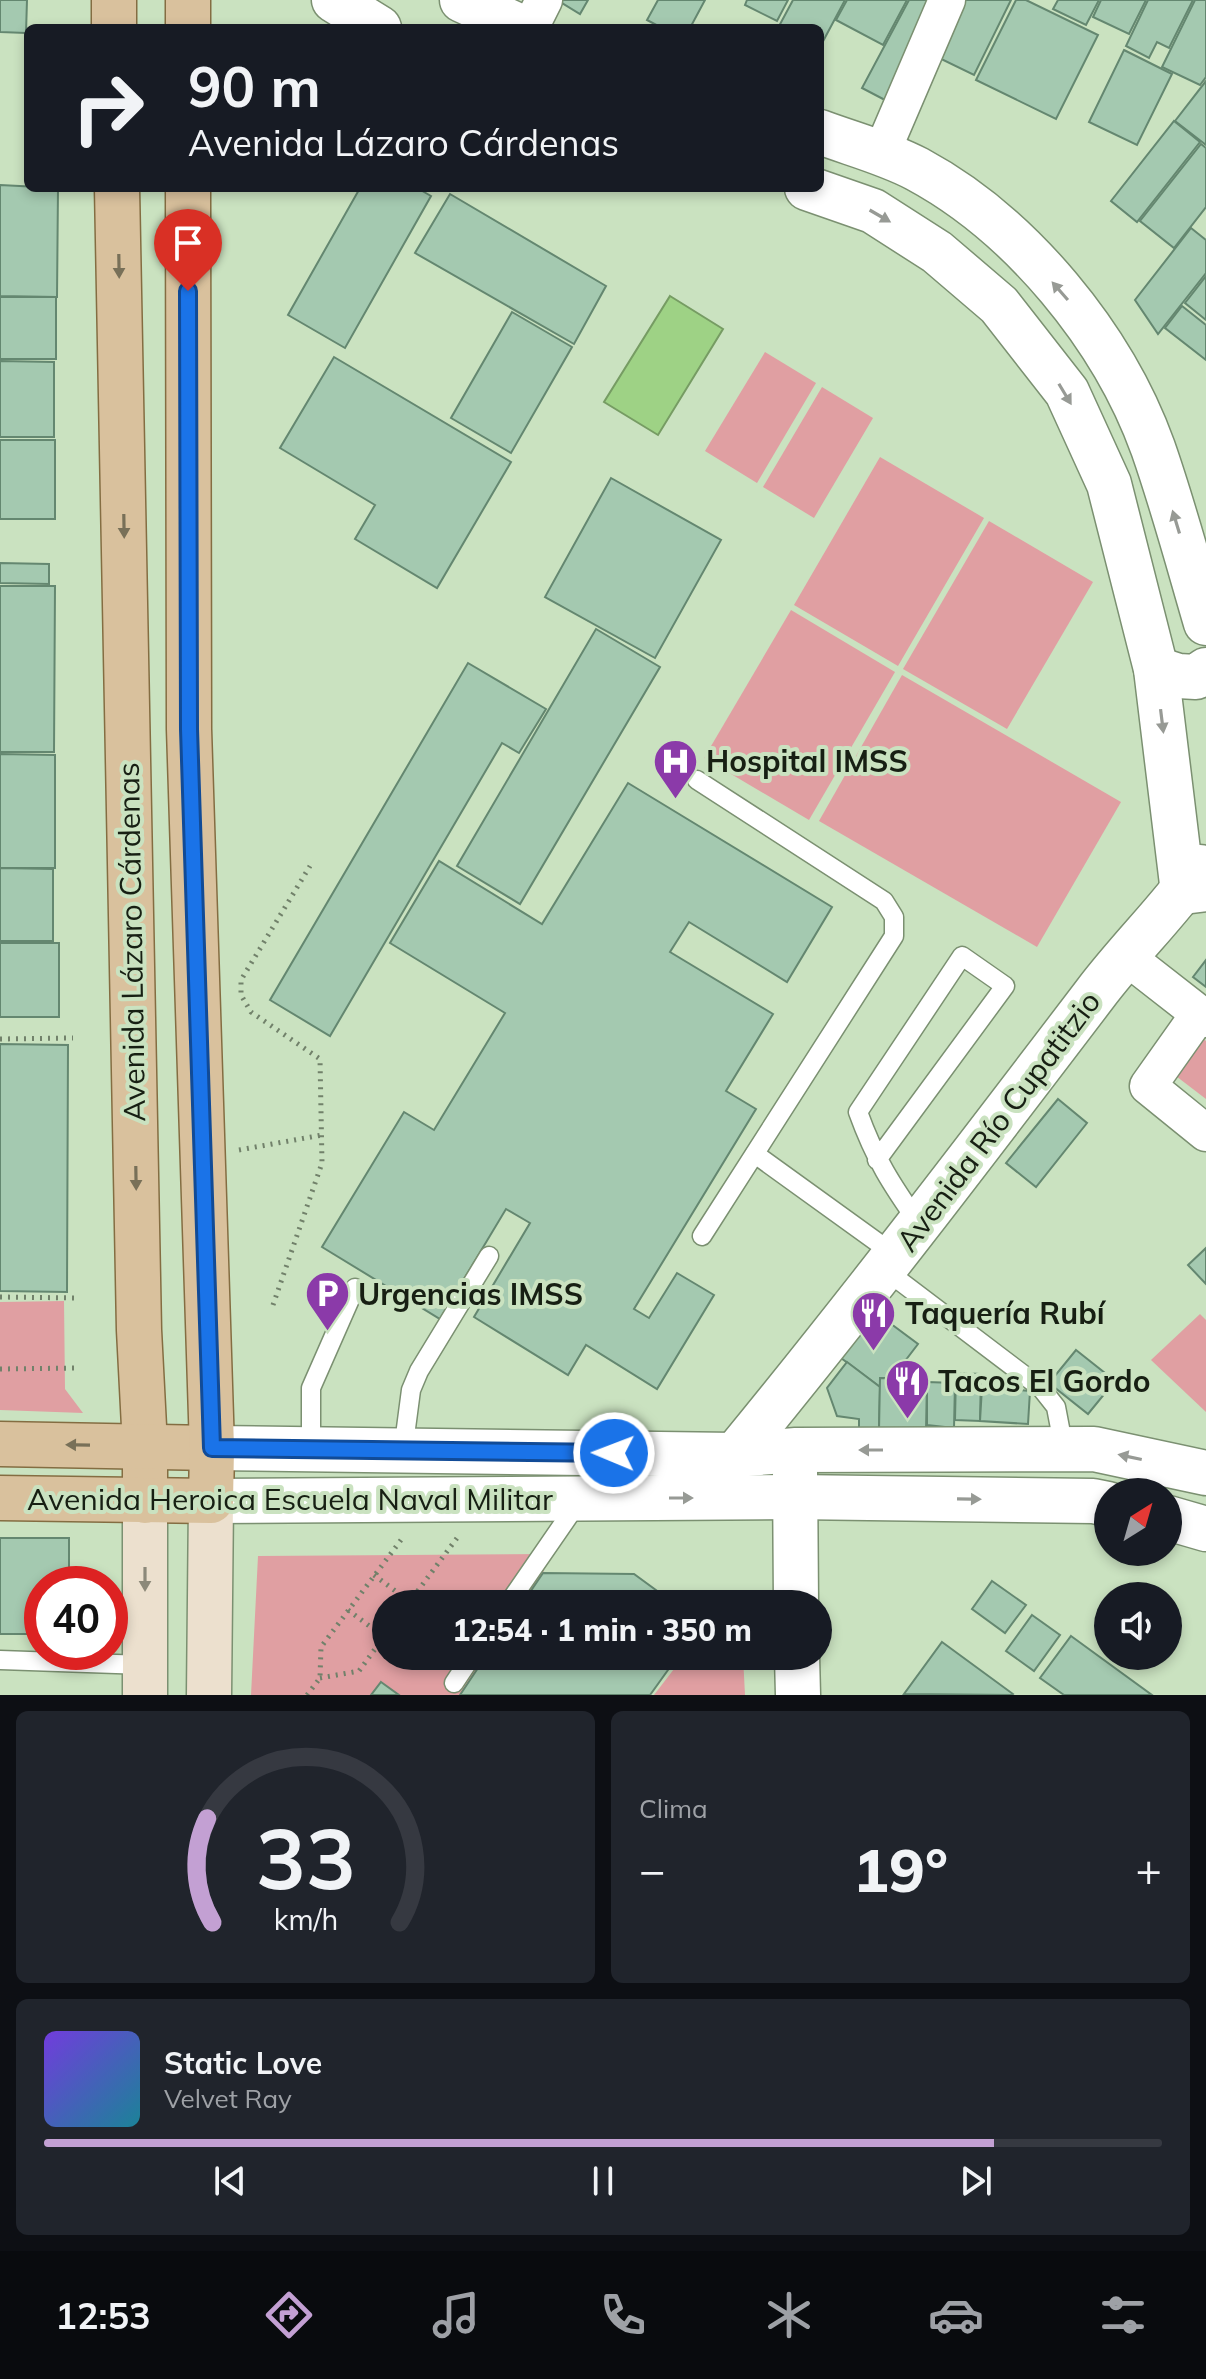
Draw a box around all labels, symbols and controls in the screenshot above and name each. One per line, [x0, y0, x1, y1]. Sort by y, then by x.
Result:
text: 90 m [188, 51, 321, 121]
icon: right [56, 56, 160, 160]
text: Avenida Lázaro Cárdenas [188, 120, 619, 165]
pin [154, 209, 222, 291]
one-way arrow [869, 209, 891, 223]
icon: arrive [166, 221, 210, 265]
one-way arrow [112, 254, 125, 279]
one-way arrow [1052, 282, 1069, 302]
one-way arrow [1058, 383, 1073, 404]
one-way arrow [1169, 509, 1181, 533]
one-way arrow [117, 514, 130, 539]
one-way arrow [1156, 709, 1169, 734]
hospital icon: Hospital IMSS [651, 737, 699, 800]
place label: Hospital IMSS [706, 742, 908, 780]
street label: Avenida Lázaro Cárdenas [109, 762, 153, 1122]
street label: Avenida Río Cupatitzio [888, 983, 1108, 1259]
one-way arrow [130, 1166, 142, 1191]
parking icon: Urgencias IMSS [303, 1270, 351, 1333]
place label: Urgencias IMSS [358, 1275, 583, 1313]
restaurant icon: Taquería Rubí [850, 1289, 898, 1352]
place label: Taquería Rubí [905, 1294, 1107, 1332]
restaurant icon: Tacos El Gordo [883, 1357, 931, 1420]
place label: Tacos El Gordo [938, 1362, 1150, 1400]
position arrow [572, 1411, 656, 1495]
one-way arrow [65, 1439, 90, 1451]
one-way arrow [858, 1444, 883, 1456]
one-way arrow [1117, 1450, 1142, 1462]
north arrow [1094, 1478, 1182, 1566]
map controls [1094, 1478, 1182, 1670]
street label: Avenida Heroica Escuela Naval Militar [27, 1480, 553, 1518]
one-way arrow [669, 1492, 694, 1504]
one-way arrow [957, 1493, 982, 1505]
speed limit sign: 40 [24, 1566, 128, 1670]
one-way arrow [139, 1567, 151, 1592]
button: sound [1094, 1582, 1182, 1670]
text: 12:54 · 1 min · 350 m [452, 1611, 752, 1649]
text: Clima [639, 1792, 708, 1825]
text: 33 [256, 1805, 355, 1910]
text: 19° [853, 1832, 948, 1907]
text: − [639, 1842, 665, 1897]
text: + [1136, 1842, 1162, 1897]
text: km/h [273, 1901, 338, 1937]
text: Static Love [164, 2044, 322, 2082]
text: Velvet Ray [164, 2082, 292, 2115]
icon: previous [208, 2159, 252, 2203]
icon: pause [581, 2159, 625, 2203]
icon: next [954, 2159, 998, 2203]
icon: directions [261, 2287, 317, 2343]
icon: music [428, 2287, 484, 2343]
icon: phone [595, 2287, 651, 2343]
icon: climate [761, 2287, 817, 2343]
icon: car [928, 2287, 984, 2343]
icon: filters [1095, 2287, 1151, 2343]
text: 12:53 [55, 2293, 151, 2338]

